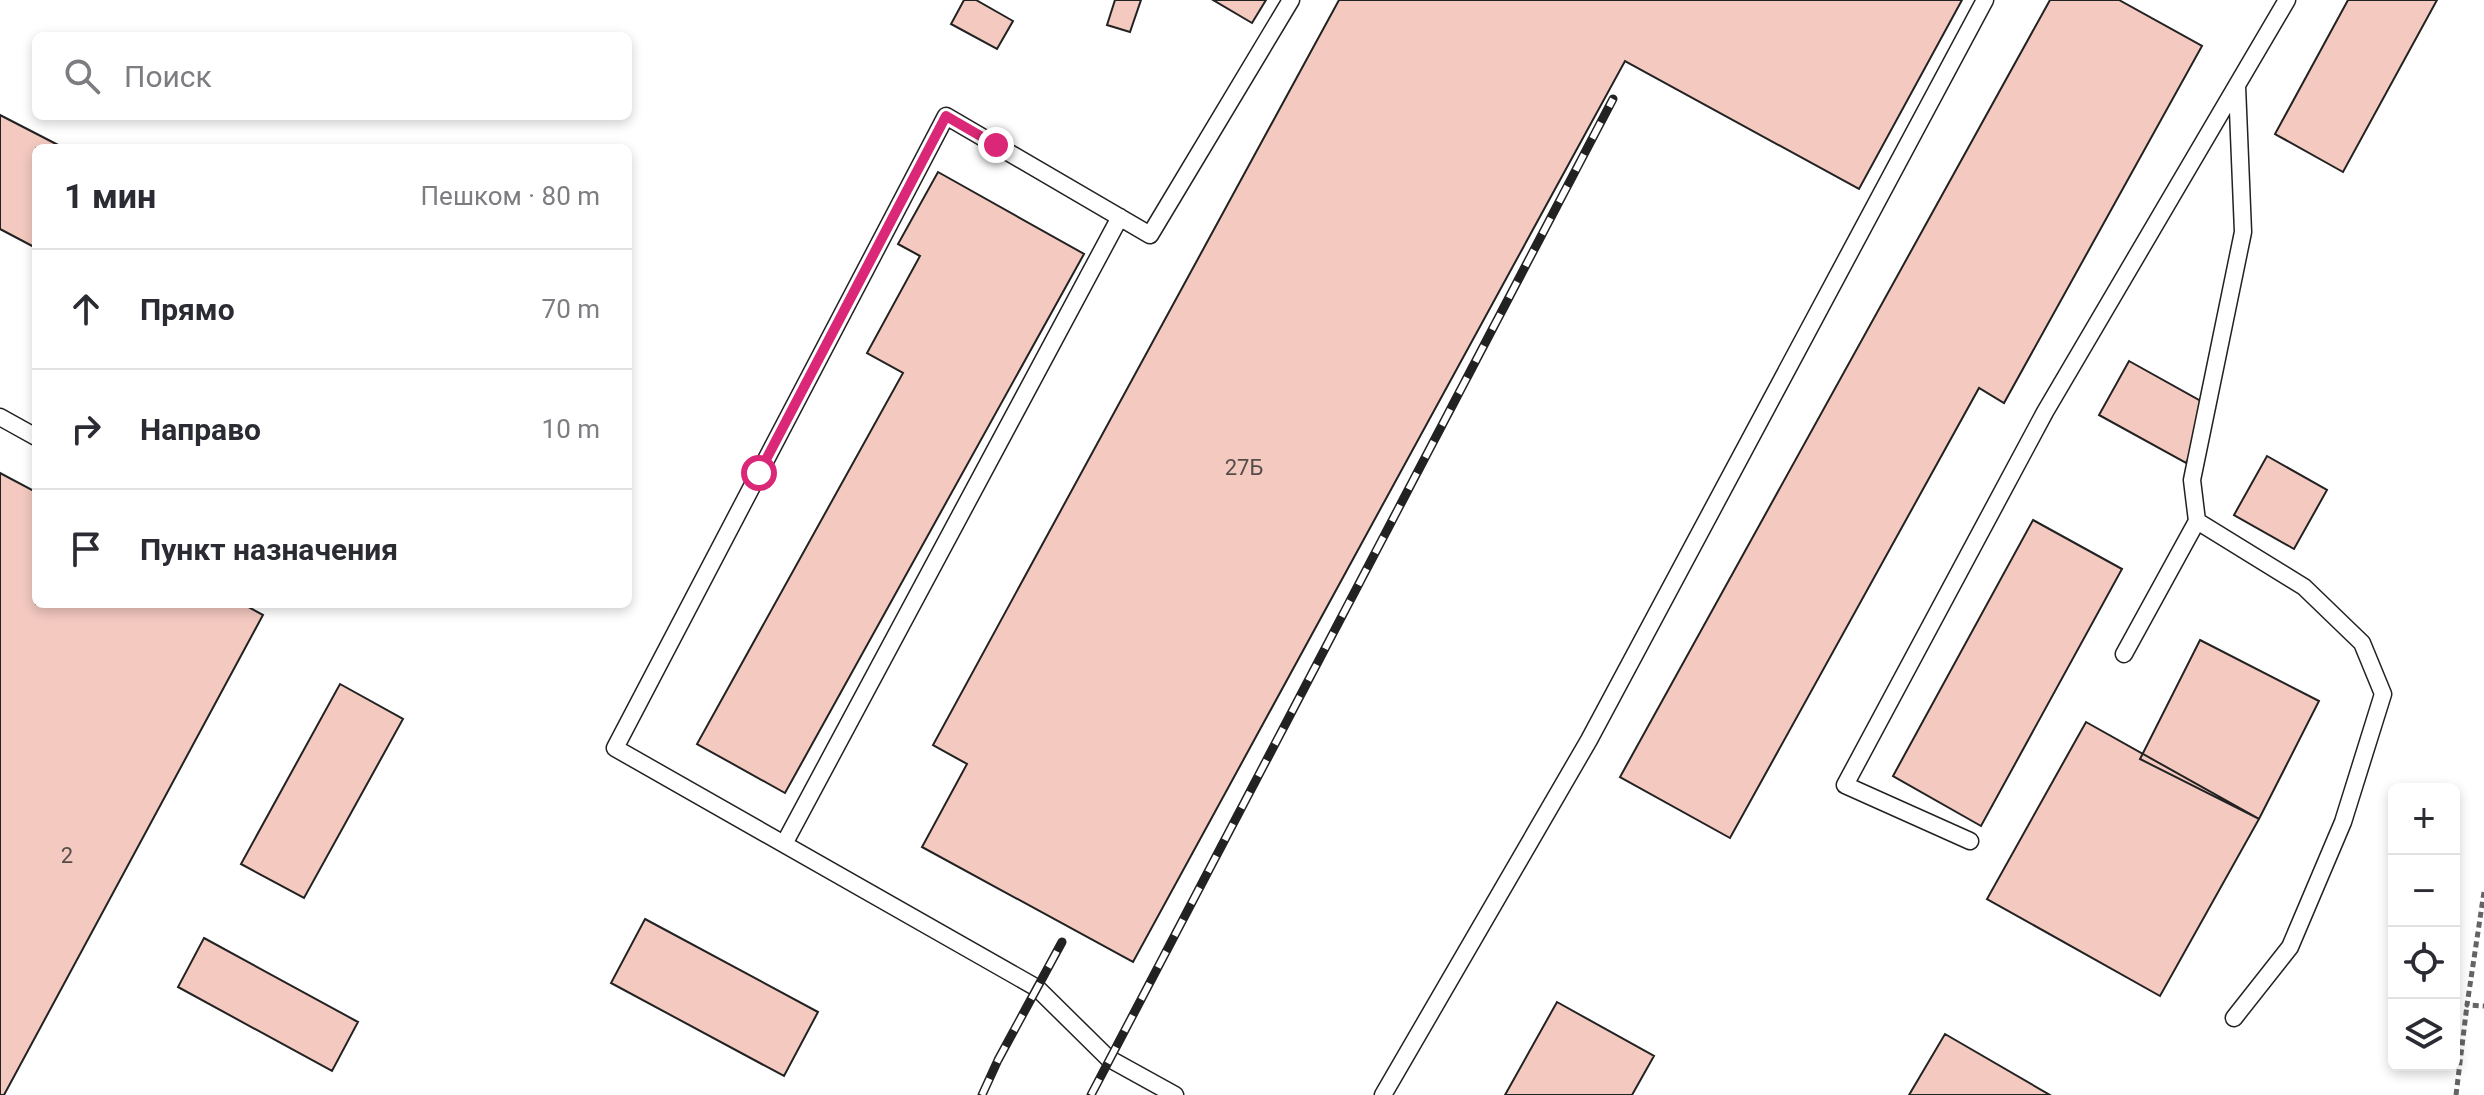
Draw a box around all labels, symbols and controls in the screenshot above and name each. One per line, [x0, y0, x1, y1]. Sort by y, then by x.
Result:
search box [32, 32, 632, 120]
icon: search [60, 54, 104, 98]
text: Поиск [124, 59, 212, 94]
route end [978, 127, 1014, 163]
text: 1 мин [64, 176, 156, 216]
text: Пешком · 80 m [421, 181, 600, 211]
icon: ahead [64, 287, 108, 331]
text: Прямо [140, 292, 235, 327]
text: 70 m [542, 294, 600, 324]
icon: right [64, 407, 108, 451]
text: Направо [140, 412, 261, 447]
text: 10 m [542, 414, 600, 444]
route start [741, 455, 777, 491]
house number: 27Б [1225, 455, 1263, 480]
icon: arrive [64, 527, 108, 571]
text: Пункт назначения [140, 532, 398, 567]
map controls [2388, 783, 2460, 1071]
button: + [2388, 783, 2460, 855]
house number: 2 [61, 843, 73, 868]
button: − [2388, 855, 2460, 927]
button: locate [2388, 927, 2460, 999]
button: layers [2388, 999, 2460, 1071]

